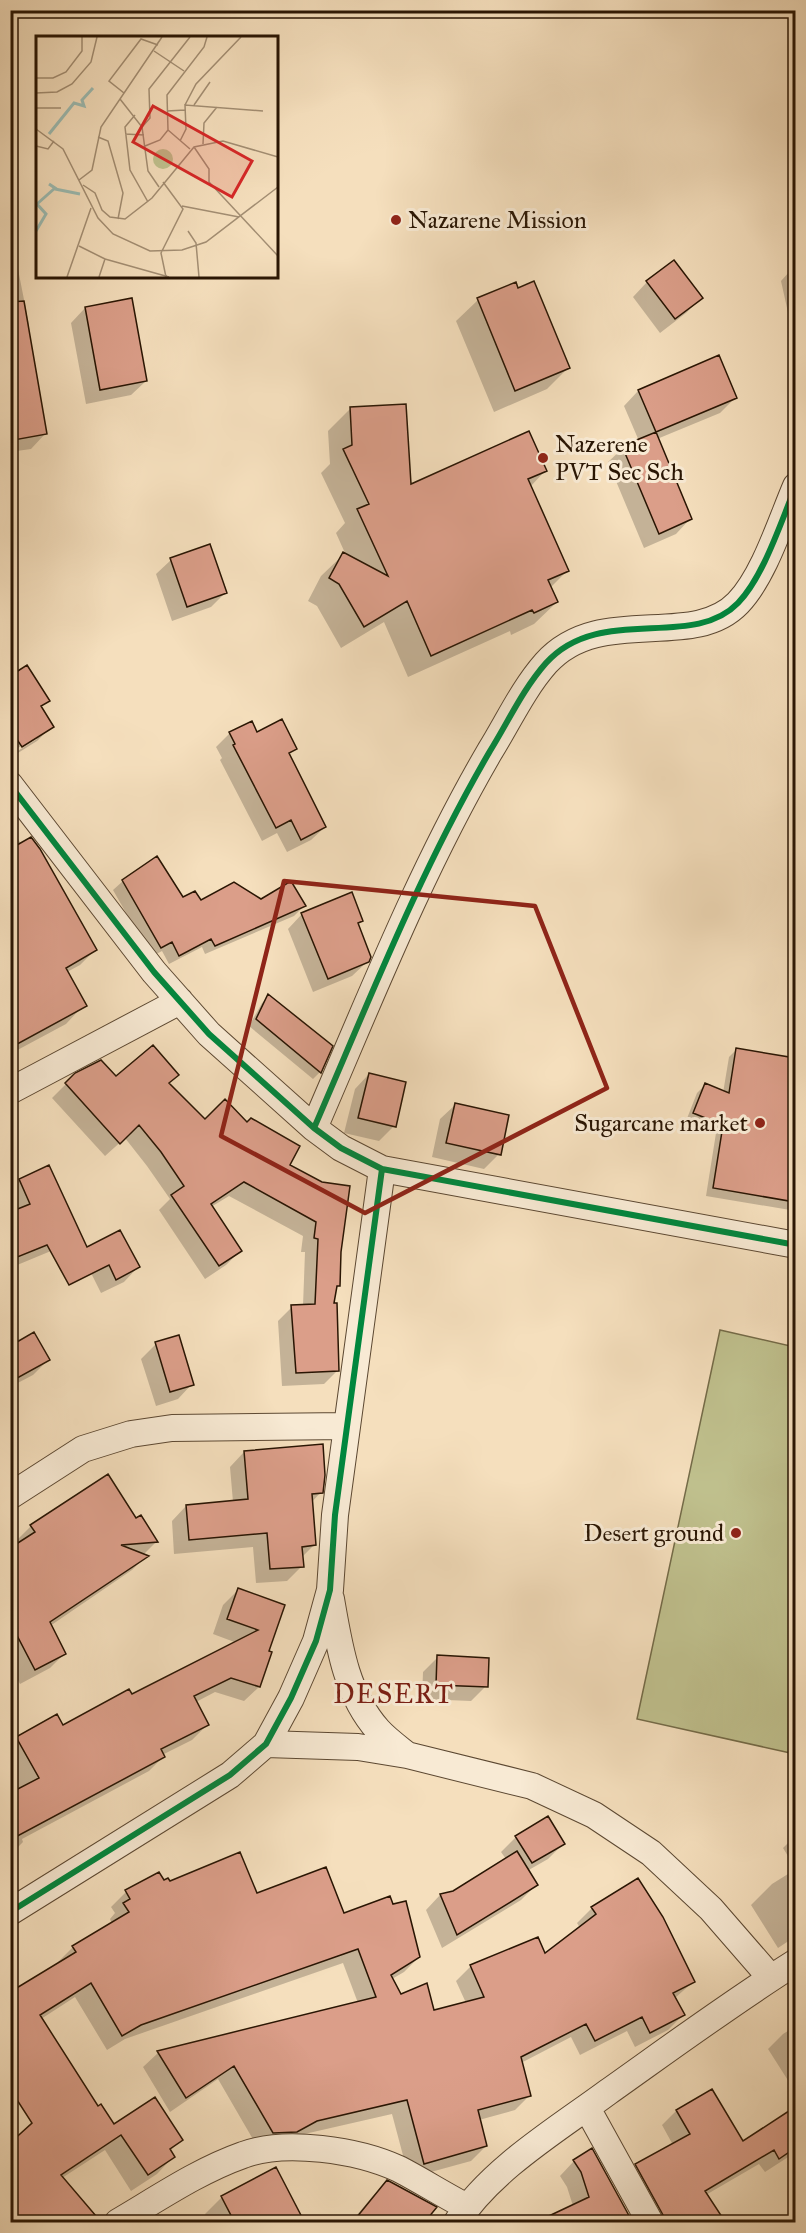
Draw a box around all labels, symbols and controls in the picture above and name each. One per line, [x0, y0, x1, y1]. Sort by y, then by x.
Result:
inset map [36, 36, 278, 278]
place label: Nazarene Mission [408, 205, 587, 235]
marker: Nazarene Mission [389, 213, 403, 227]
place label: Nazerene PVT Sec Sch [555, 429, 684, 487]
marker: Nazerene PVT Sec Sch [536, 451, 550, 465]
place label: Sugarcane market [574, 1108, 749, 1138]
marker: Sugarcane market [753, 1116, 767, 1130]
place label: Desert ground [583, 1518, 724, 1548]
marker: Desert ground [729, 1526, 743, 1540]
district label: DESERT [333, 1677, 455, 1710]

